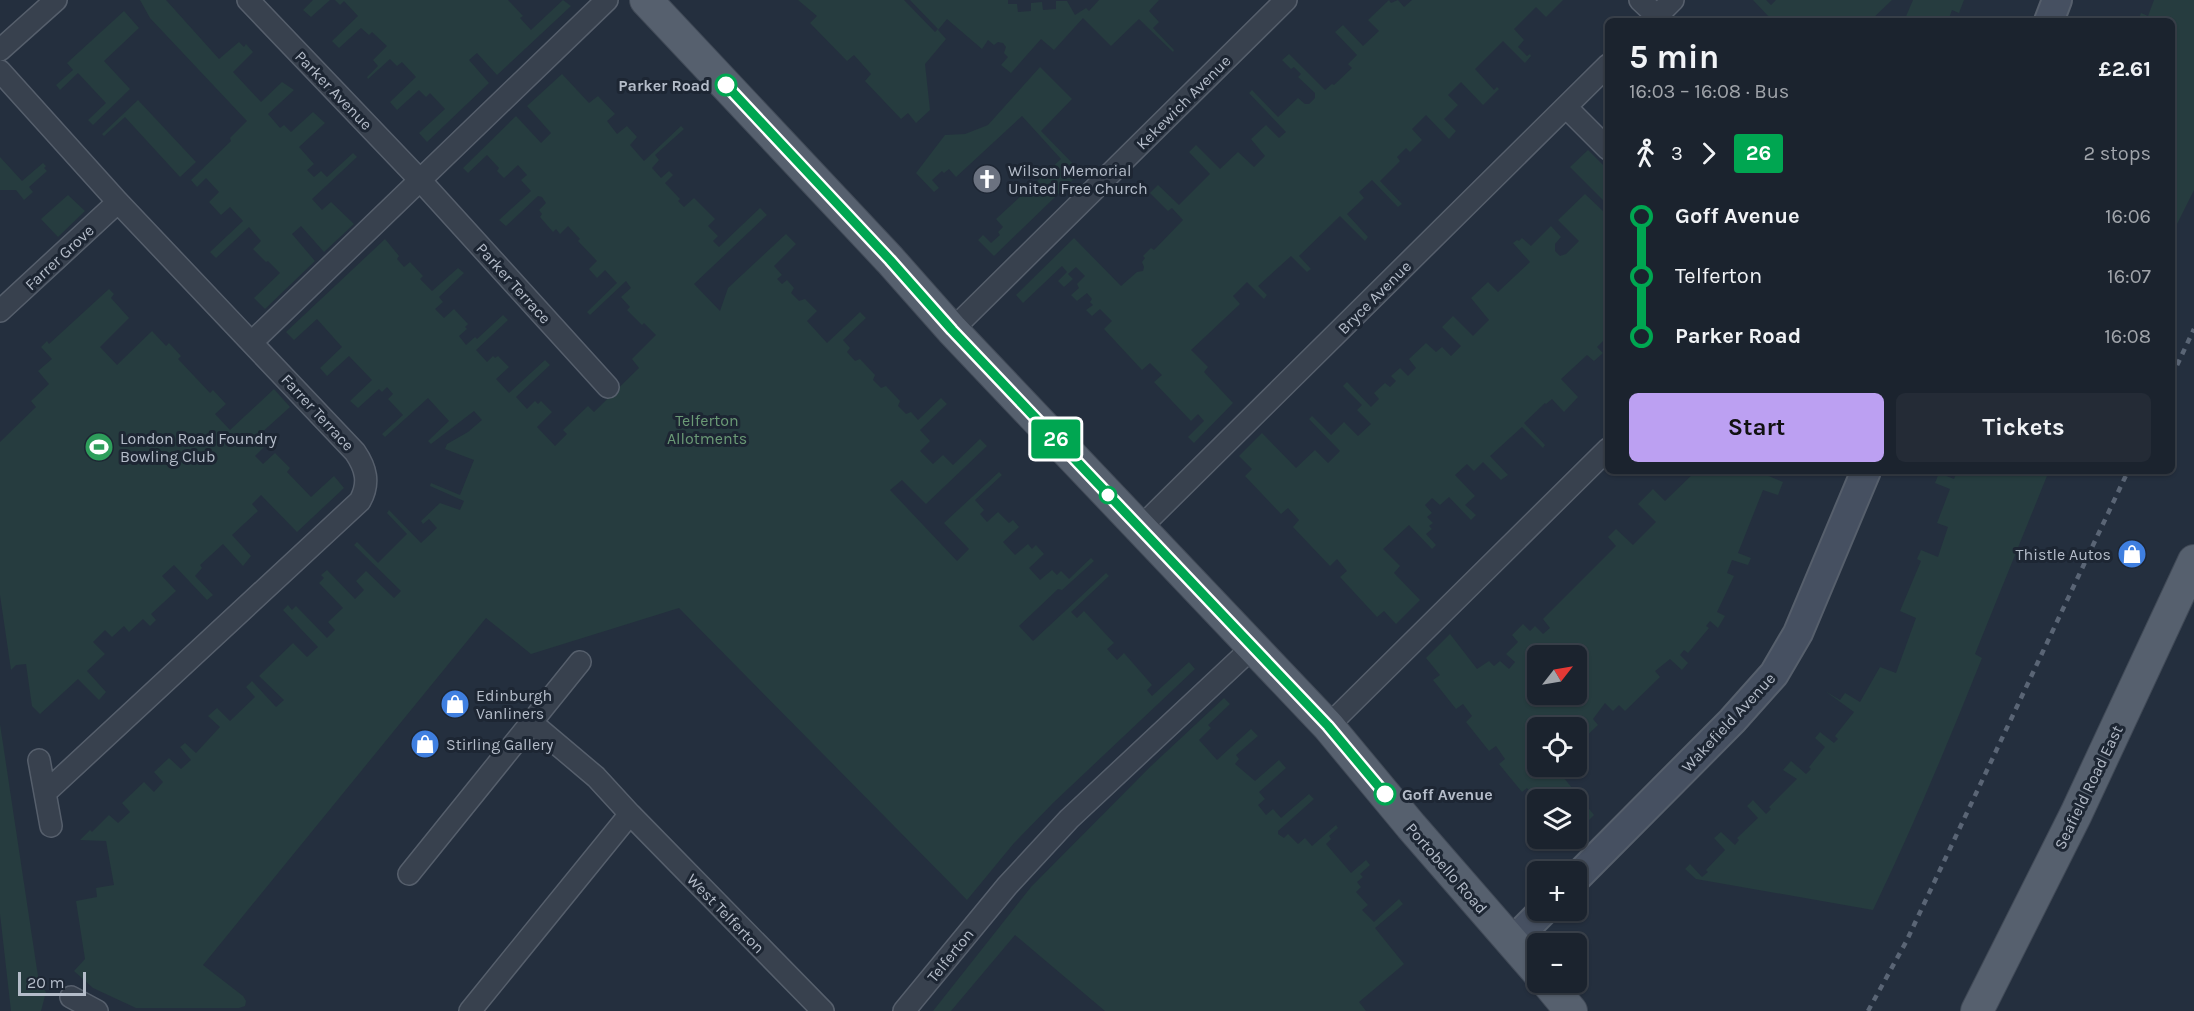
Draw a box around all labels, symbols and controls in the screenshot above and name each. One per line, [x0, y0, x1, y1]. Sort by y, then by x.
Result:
text: 5 min [1629, 38, 1719, 76]
street label: Parker Avenue [291, 47, 376, 134]
street label: Kekewich Avenue [1132, 51, 1235, 154]
text: £2.61 [2099, 56, 2151, 82]
marker: Parker Road [715, 74, 737, 96]
place label: Parker Road [618, 76, 710, 95]
text: 16:03 – 16:08 · Bus [1629, 80, 1789, 103]
icon: walk [1629, 137, 1662, 170]
icon: forward [1692, 137, 1725, 170]
text: 26 [1746, 141, 1771, 165]
text: 3 [1671, 142, 1683, 165]
text: 2 stops [2084, 142, 2151, 165]
place label: Wilson Memorial United Free Church [1008, 161, 1148, 198]
church icon: Wilson Memorial United Free Church [971, 163, 1003, 195]
text: Goff Avenue [1675, 203, 1800, 229]
text: 16:06 [2105, 205, 2151, 228]
street label: Farrer Grove [21, 221, 98, 294]
street label: Parker Terrace [472, 239, 555, 328]
street label: Bryce Avenue [1334, 257, 1415, 338]
text: Telferton [1675, 263, 1762, 289]
text: 16:07 [2107, 265, 2151, 288]
text: Parker Road [1675, 323, 1801, 349]
text: 16:08 [2104, 325, 2151, 348]
street label: Farrer Terrace [277, 370, 358, 455]
button: Start [1629, 393, 1884, 462]
button: Tickets [1896, 393, 2151, 462]
park label: Telferton Allotments [667, 411, 747, 448]
line badge: 26 [1029, 420, 1083, 458]
text: 26 [1043, 427, 1069, 451]
place label: London Road Foundry Bowling Club [120, 429, 277, 466]
sports icon: London Road Foundry Bowling Club [83, 431, 115, 463]
unlabelled marker [1099, 486, 1117, 504]
shop icon: Thistle Autos [2116, 538, 2148, 570]
place label: Thistle Autos [2016, 545, 2111, 564]
north arrow [1527, 645, 1587, 705]
map controls [1527, 645, 1587, 993]
street label: Wakefield Avenue [1678, 669, 1779, 776]
place label: Edinburgh Vanliners [476, 686, 552, 723]
shop icon: Edinburgh Vanliners [439, 688, 471, 720]
button: locate [1527, 717, 1587, 777]
street label: Seafield Road East [2050, 722, 2127, 852]
shop icon: Stirling Gallery [409, 728, 441, 760]
place label: Stirling Gallery [446, 735, 554, 754]
marker: Goff Avenue [1374, 783, 1396, 805]
place label: Goff Avenue [1402, 785, 1493, 804]
button: layers [1527, 789, 1587, 849]
street label: Portobello Road [1402, 819, 1491, 918]
button: + [1527, 861, 1587, 921]
street label: West Telferton [683, 869, 768, 957]
street label: Telferton [923, 925, 978, 986]
button: − [1527, 933, 1587, 993]
scale bar [18, 969, 86, 996]
text: 20 m [27, 973, 65, 992]

